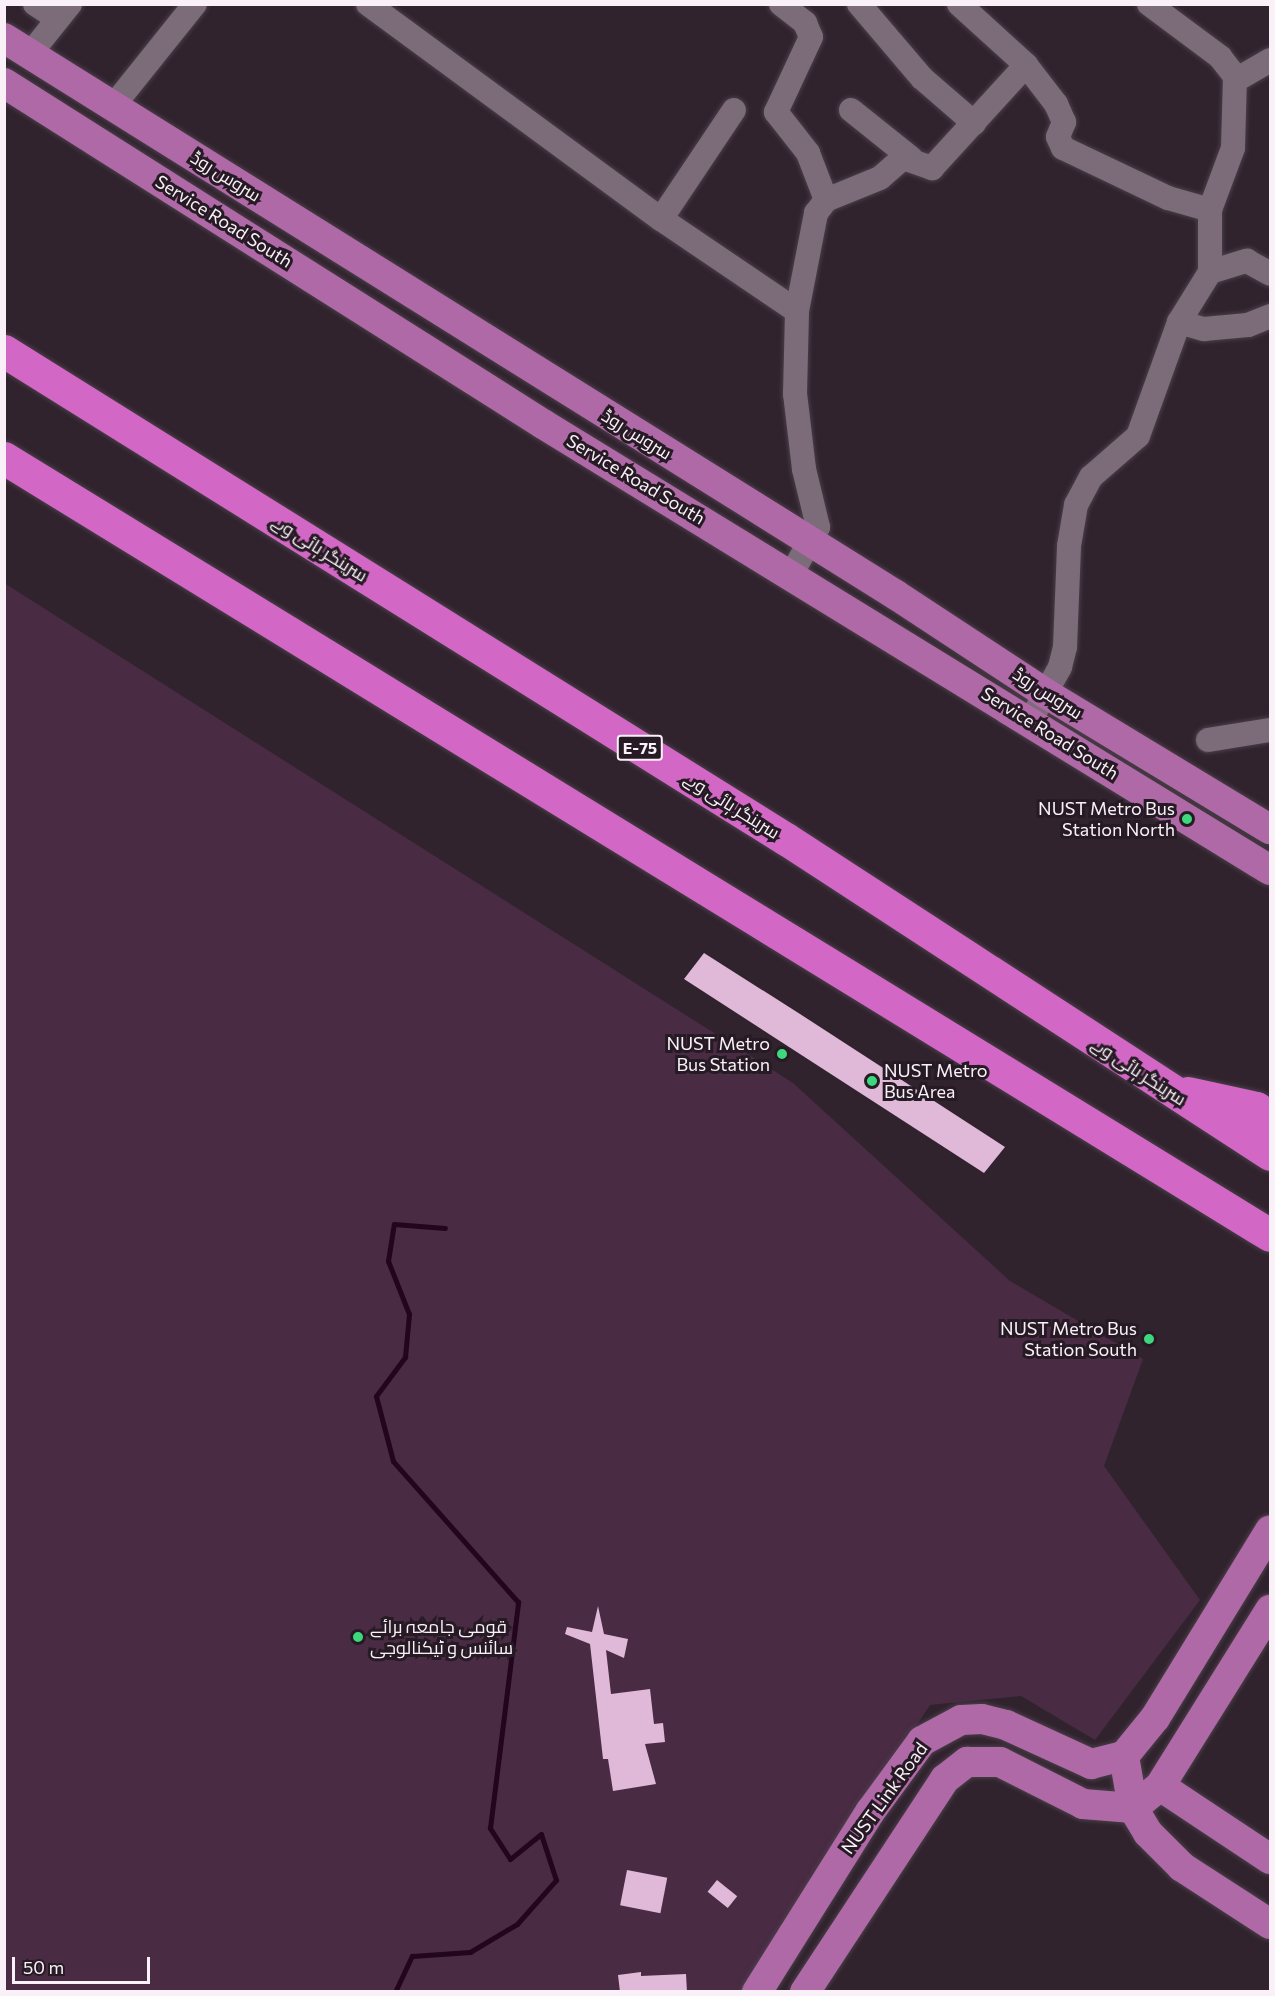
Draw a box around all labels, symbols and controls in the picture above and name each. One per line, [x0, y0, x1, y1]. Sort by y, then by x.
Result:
street label: سروس روڈ [187, 146, 265, 206]
street label: Service Road South [151, 170, 297, 272]
street label: سروس روڈ [598, 404, 676, 464]
street label: Service Road South [563, 429, 709, 529]
street label: سرینگر ہائی وے [268, 510, 372, 586]
street label: سروس روڈ [1009, 663, 1087, 723]
street label: Service Road South [977, 682, 1123, 784]
road number: E-75 [616, 735, 664, 761]
street label: سرینگر ہائی وے [680, 767, 784, 843]
place label: NUST Metro Bus Station North [1038, 798, 1175, 840]
marker: NUST Metro Bus Station North [1180, 812, 1194, 826]
street label: سرینگر ہائی وے [1087, 1032, 1191, 1110]
place label: NUST Metro Bus Station [666, 1033, 770, 1076]
marker: NUST Metro Bus Station [775, 1047, 789, 1061]
place label: NUST Metro Bus Area [884, 1060, 988, 1102]
marker: NUST Metro Bus Area [865, 1074, 879, 1088]
place label: NUST Metro Bus Station South [1000, 1318, 1137, 1360]
marker: NUST Metro Bus Station South [1142, 1332, 1156, 1346]
place label: قومی جامعہ برائے سائنس و ٹیکنالوجی [370, 1616, 513, 1658]
marker: قومی جامعہ برائے سائنس و ٹیکنالوجی [351, 1630, 365, 1644]
street label: NUST Link Road [836, 1738, 932, 1858]
scale bar [15, 1945, 153, 1983]
text: 50 m [23, 1956, 64, 1978]

